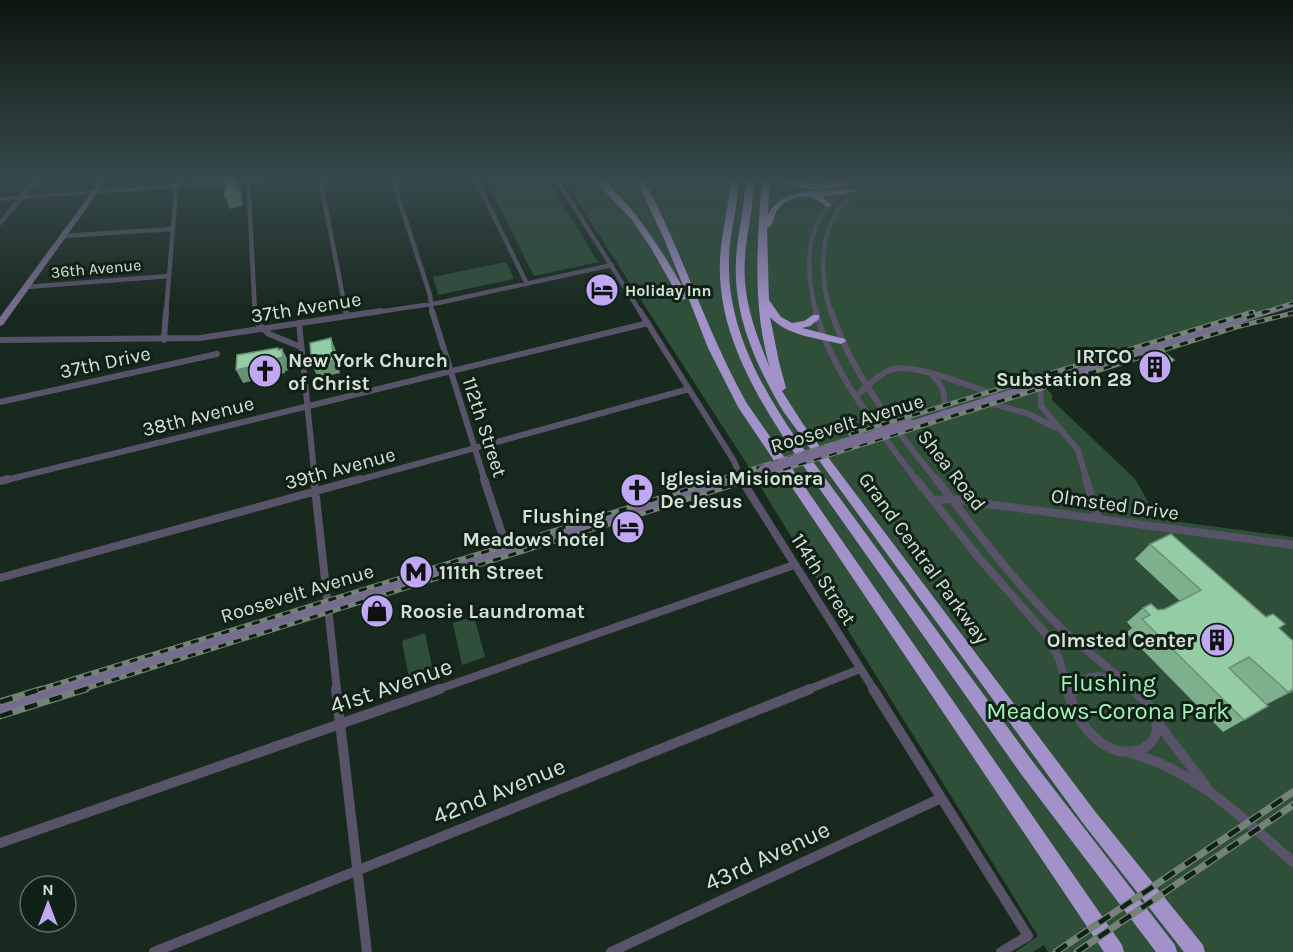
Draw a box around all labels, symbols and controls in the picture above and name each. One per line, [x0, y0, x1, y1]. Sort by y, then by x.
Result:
street label: 36th Avenue [50, 255, 142, 282]
hotel icon: Holiday Inn [584, 272, 620, 308]
place label: Holiday Inn [625, 281, 712, 300]
street label: 37th Avenue [249, 287, 363, 328]
street label: 37th Drive [58, 342, 153, 383]
place label: IRTCO Substation 28 [996, 345, 1132, 391]
place label: New York Church of Christ [288, 349, 448, 395]
building icon: IRTCO Substation 28 [1137, 349, 1173, 385]
church icon: New York Church of Christ [247, 353, 283, 389]
street label: 112th Street [458, 374, 512, 481]
street label: Roosevelt Avenue [768, 389, 926, 458]
street label: 38th Avenue [140, 392, 256, 441]
street label: Shea Road [913, 425, 990, 515]
street label: 39th Avenue [282, 443, 398, 494]
place label: Iglesia Misionera De Jesus [660, 467, 823, 513]
street label: Grand Central Parkway [854, 468, 993, 648]
church icon: Iglesia Misionera De Jesus [619, 472, 655, 508]
street label: Olmsted Drive [1050, 484, 1180, 525]
place label: Flushing Meadows hotel [462, 505, 605, 551]
hotel icon: Flushing Meadows hotel [610, 509, 646, 545]
street label: 114th Street [786, 529, 861, 630]
metro station icon: 111th Street [398, 554, 434, 590]
street label: Roosevelt Avenue [218, 559, 376, 628]
place label: 111th Street [439, 561, 543, 584]
shop icon: Roosie Laundromat [359, 593, 395, 629]
place label: Roosie Laundromat [400, 600, 585, 623]
building icon: Olmsted Center [1199, 622, 1235, 658]
place label: Olmsted Center [1047, 629, 1194, 652]
street label: 41st Avenue [326, 652, 456, 720]
park label: Flushing Meadows-Corona Park [986, 669, 1230, 725]
street label: 42nd Avenue [429, 752, 569, 830]
street label: 43rd Avenue [700, 815, 834, 897]
north arrow [18, 874, 78, 934]
text: N [42, 880, 54, 899]

